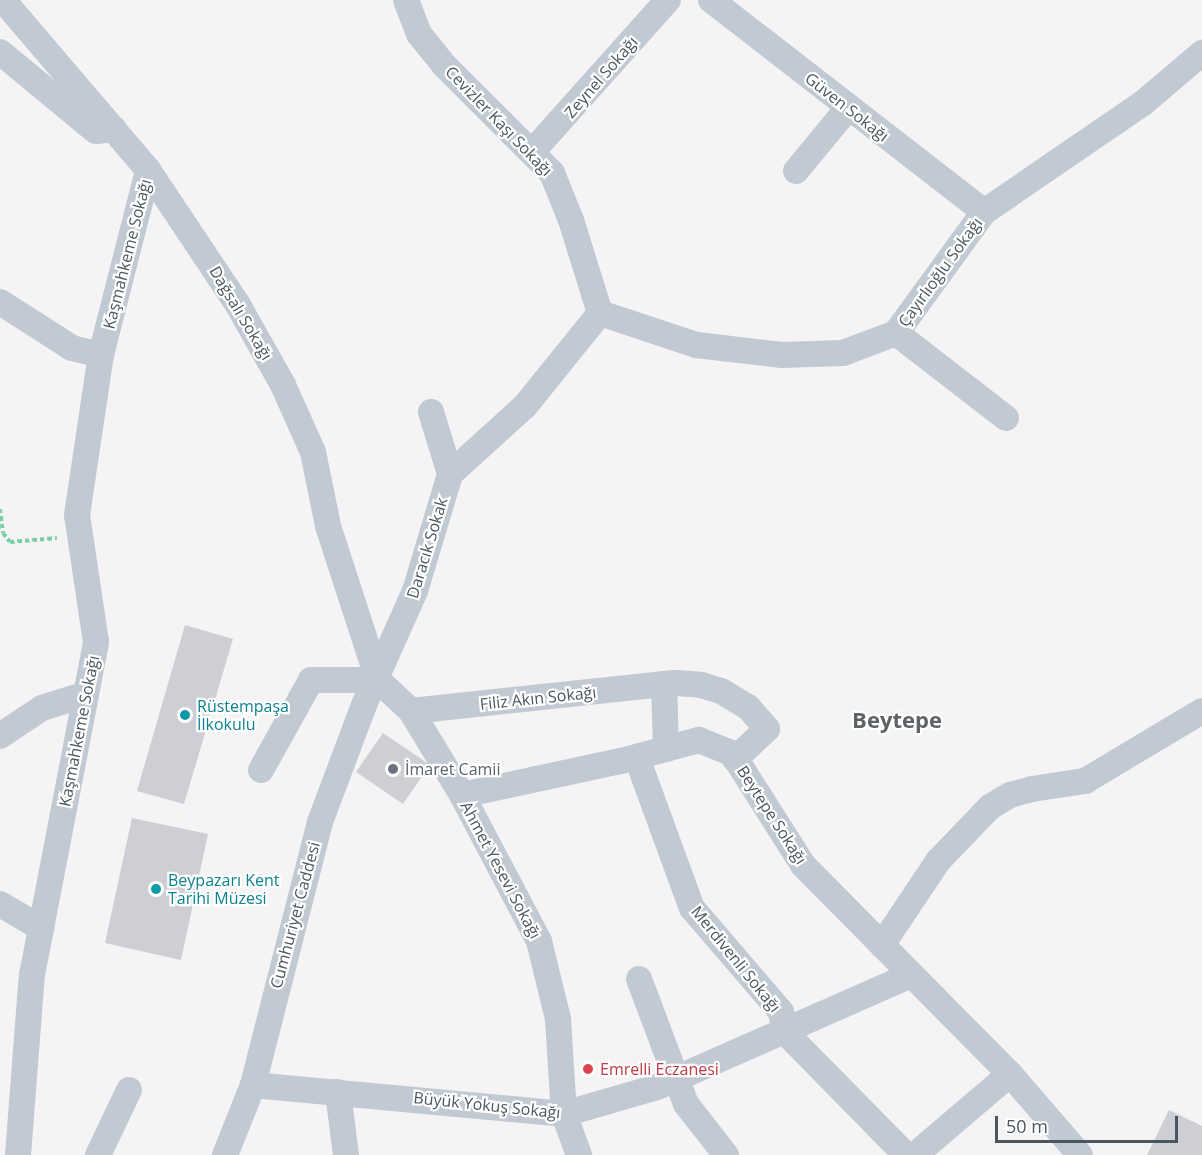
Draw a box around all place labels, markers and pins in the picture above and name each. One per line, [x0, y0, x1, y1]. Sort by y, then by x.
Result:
place label: Rüstempaşa İlkokulu [197, 696, 289, 734]
marker: Rüstempaşa İlkokulu [178, 708, 192, 722]
place label: İmaret Camii [405, 759, 500, 779]
marker: İmaret Camii [386, 762, 400, 776]
place label: Beypazarı Kent Tarihi Müzesi [168, 870, 279, 908]
marker: Beypazarı Kent Tarihi Müzesi [149, 882, 163, 896]
place label: Emrelli Eczanesi [600, 1059, 719, 1079]
marker: Emrelli Eczanesi [581, 1062, 595, 1076]

